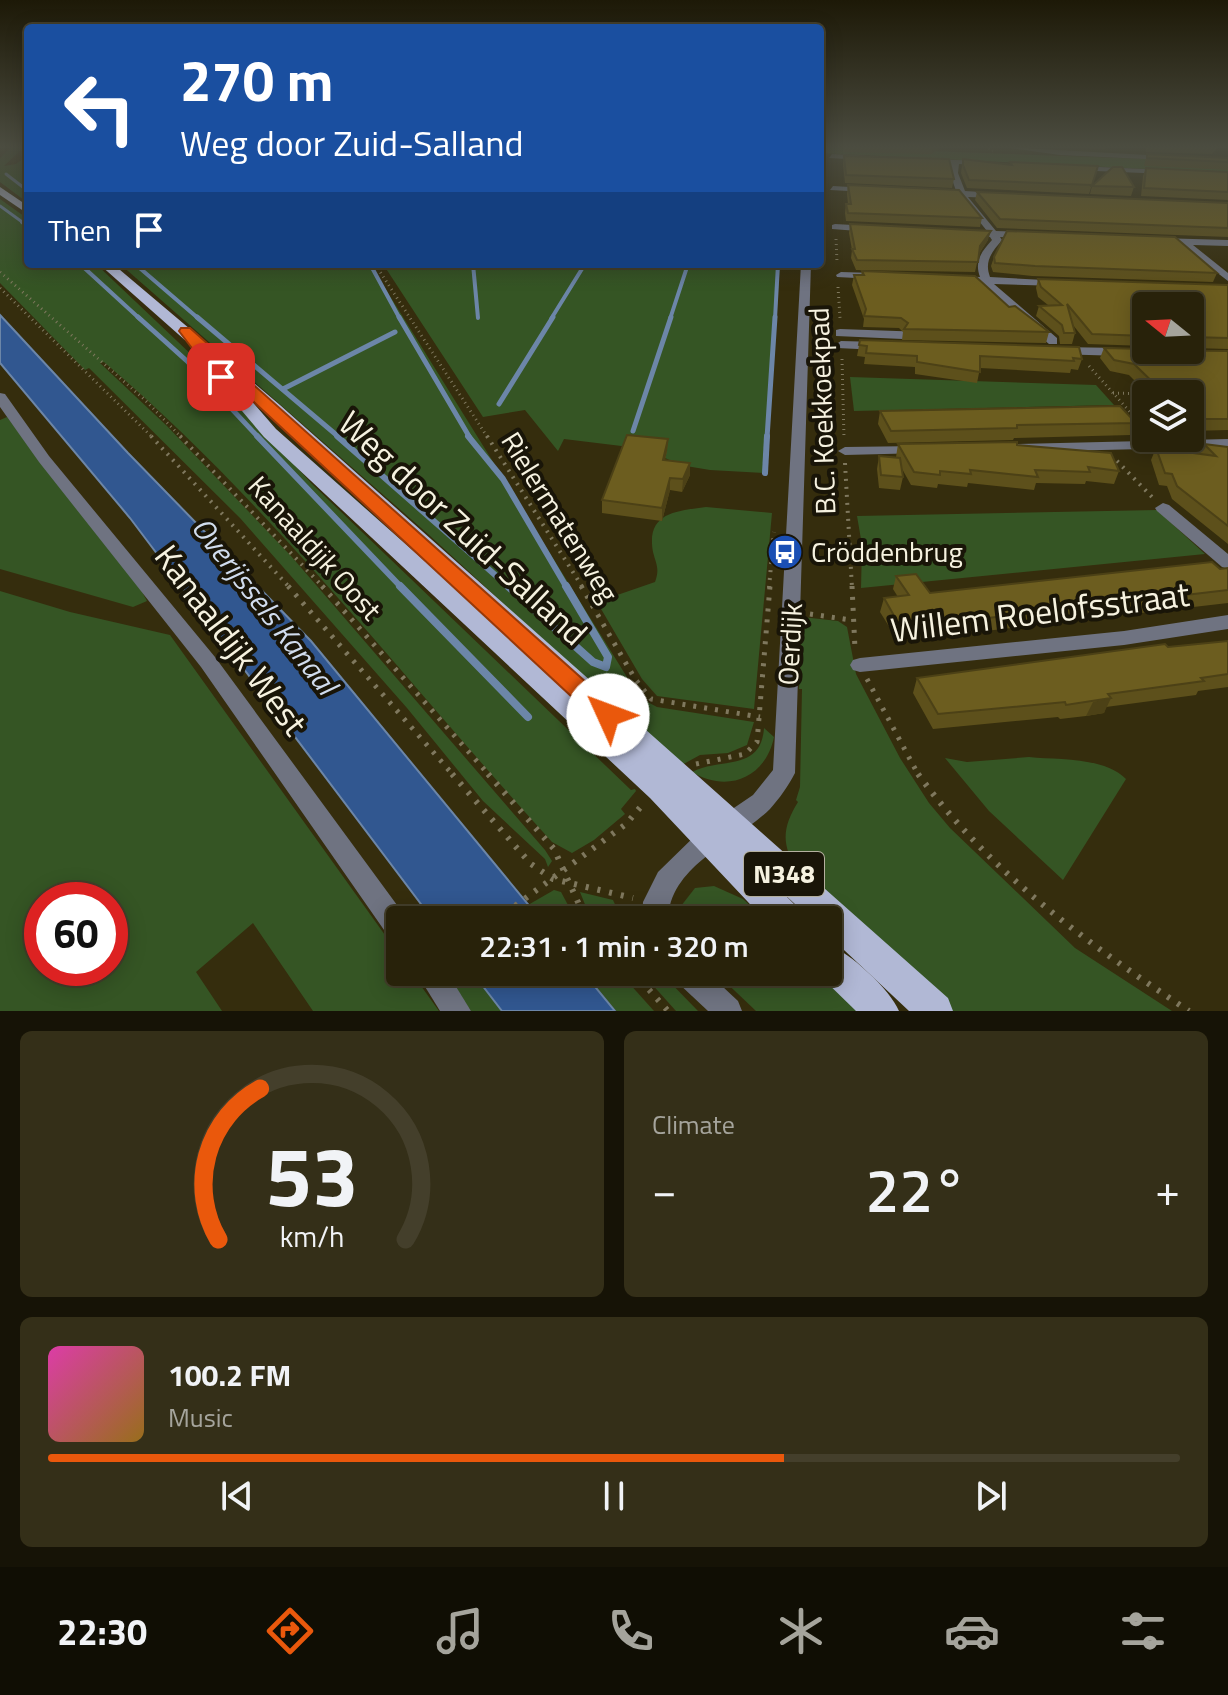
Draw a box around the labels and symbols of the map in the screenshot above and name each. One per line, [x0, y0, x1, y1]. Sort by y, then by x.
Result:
north arrow [1132, 292, 1204, 364]
street label: B.C. Koekkoekpad [796, 307, 847, 515]
pin [187, 343, 255, 411]
street label: Weg door Zuid-Salland [327, 398, 600, 657]
street label: Rielermatenweg [491, 423, 630, 610]
street label: Kanaaldijk Oost [238, 466, 392, 630]
water label: Overijssels Kanaal [181, 507, 351, 707]
place label: Cröddenbrug [811, 530, 963, 573]
street label: Kanaaldijk West [143, 533, 321, 746]
bus stop icon: Cröddenbrug [766, 533, 804, 571]
street label: Willem Roelofsstraat [888, 567, 1192, 655]
street label: Oerdijk [766, 602, 813, 686]
position arrow [566, 673, 650, 757]
road number: N348 [744, 852, 824, 896]
speed limit sign: 60 [24, 882, 128, 986]

